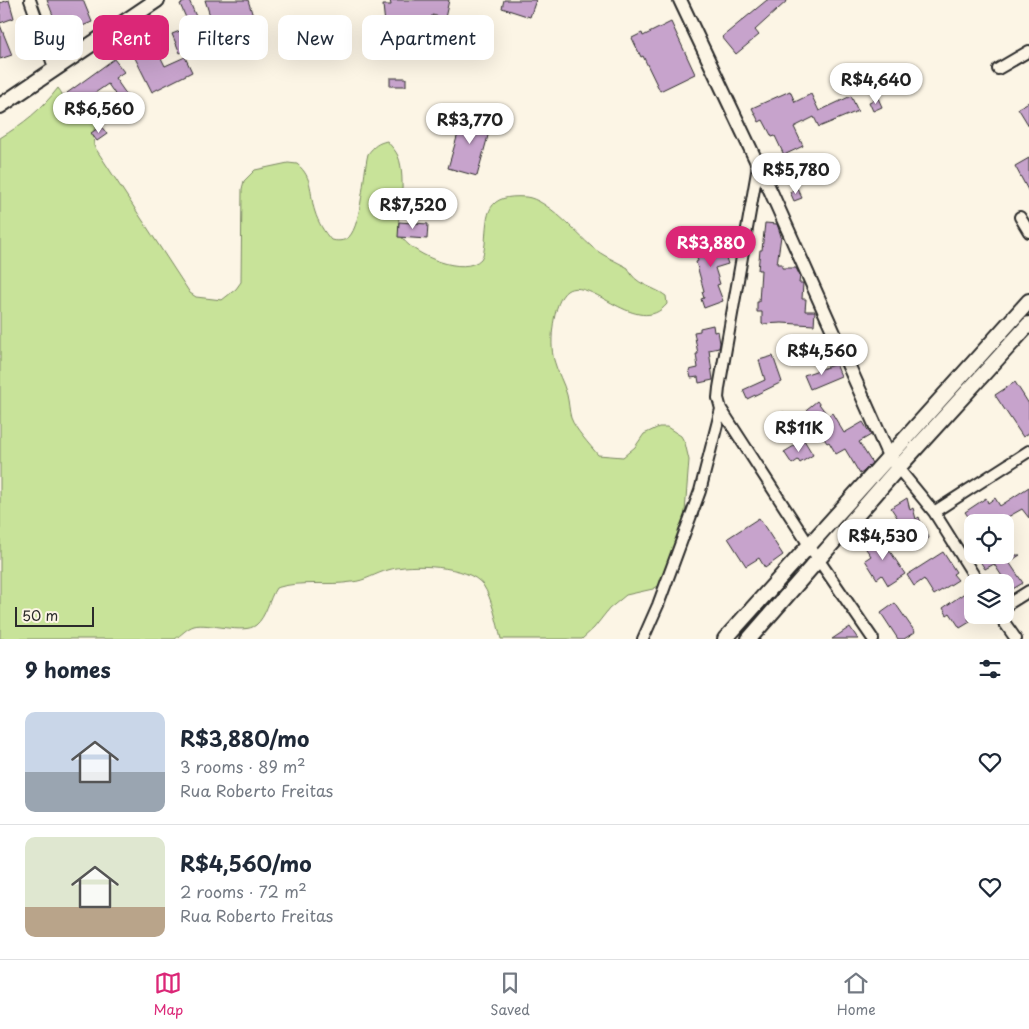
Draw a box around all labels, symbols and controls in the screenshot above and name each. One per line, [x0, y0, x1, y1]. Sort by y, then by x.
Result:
chip: Buy [15, 15, 83, 60]
chip: Rent [93, 15, 169, 60]
chip: Filters [179, 15, 268, 60]
chip: New [278, 15, 352, 60]
chip: Apartment [362, 15, 494, 60]
pin: R$4,640 [830, 62, 922, 105]
text: R$4,640 [841, 67, 911, 91]
pin: R$6,560 [53, 92, 145, 134]
text: R$6,560 [64, 96, 134, 120]
pin: R$3,770 [424, 102, 516, 145]
text: R$3,770 [437, 107, 503, 131]
pin: R$5,780 [750, 152, 842, 195]
text: R$5,780 [762, 157, 830, 181]
pin: R$7,520 [367, 188, 459, 230]
text: R$7,520 [380, 192, 446, 216]
pin: R$3,880 [665, 226, 757, 268]
text: R$3,880 [677, 230, 745, 254]
pin: R$4,560 [776, 334, 868, 376]
text: R$4,560 [787, 338, 857, 362]
pin: R$11K [764, 410, 834, 453]
text: R$11K [775, 415, 823, 439]
map controls [964, 514, 1014, 624]
button: locate [964, 514, 1014, 564]
pin: R$4,530 [837, 518, 929, 561]
text: R$4,530 [848, 523, 918, 547]
button: layers [964, 574, 1014, 624]
scale bar [15, 604, 94, 627]
text: 50 m [22, 605, 58, 626]
text: 9 homes [25, 653, 111, 685]
icon: filters [976, 655, 1004, 683]
text: R$3,880/mo [180, 722, 309, 754]
icon: home [65, 732, 125, 792]
icon: heart [976, 748, 1004, 776]
text: 3 rooms · 89 m² [180, 754, 305, 778]
text: Rua Roberto Freitas [180, 778, 333, 802]
text: R$4,560/mo [180, 847, 312, 879]
icon: home [65, 857, 125, 917]
icon: heart [976, 873, 1004, 901]
text: 2 rooms · 72 m² [180, 879, 307, 903]
text: Rua Roberto Freitas [180, 903, 333, 927]
tab: Map [153, 969, 183, 1020]
tab: Saved [490, 969, 530, 1020]
tab: Home [837, 969, 876, 1020]

